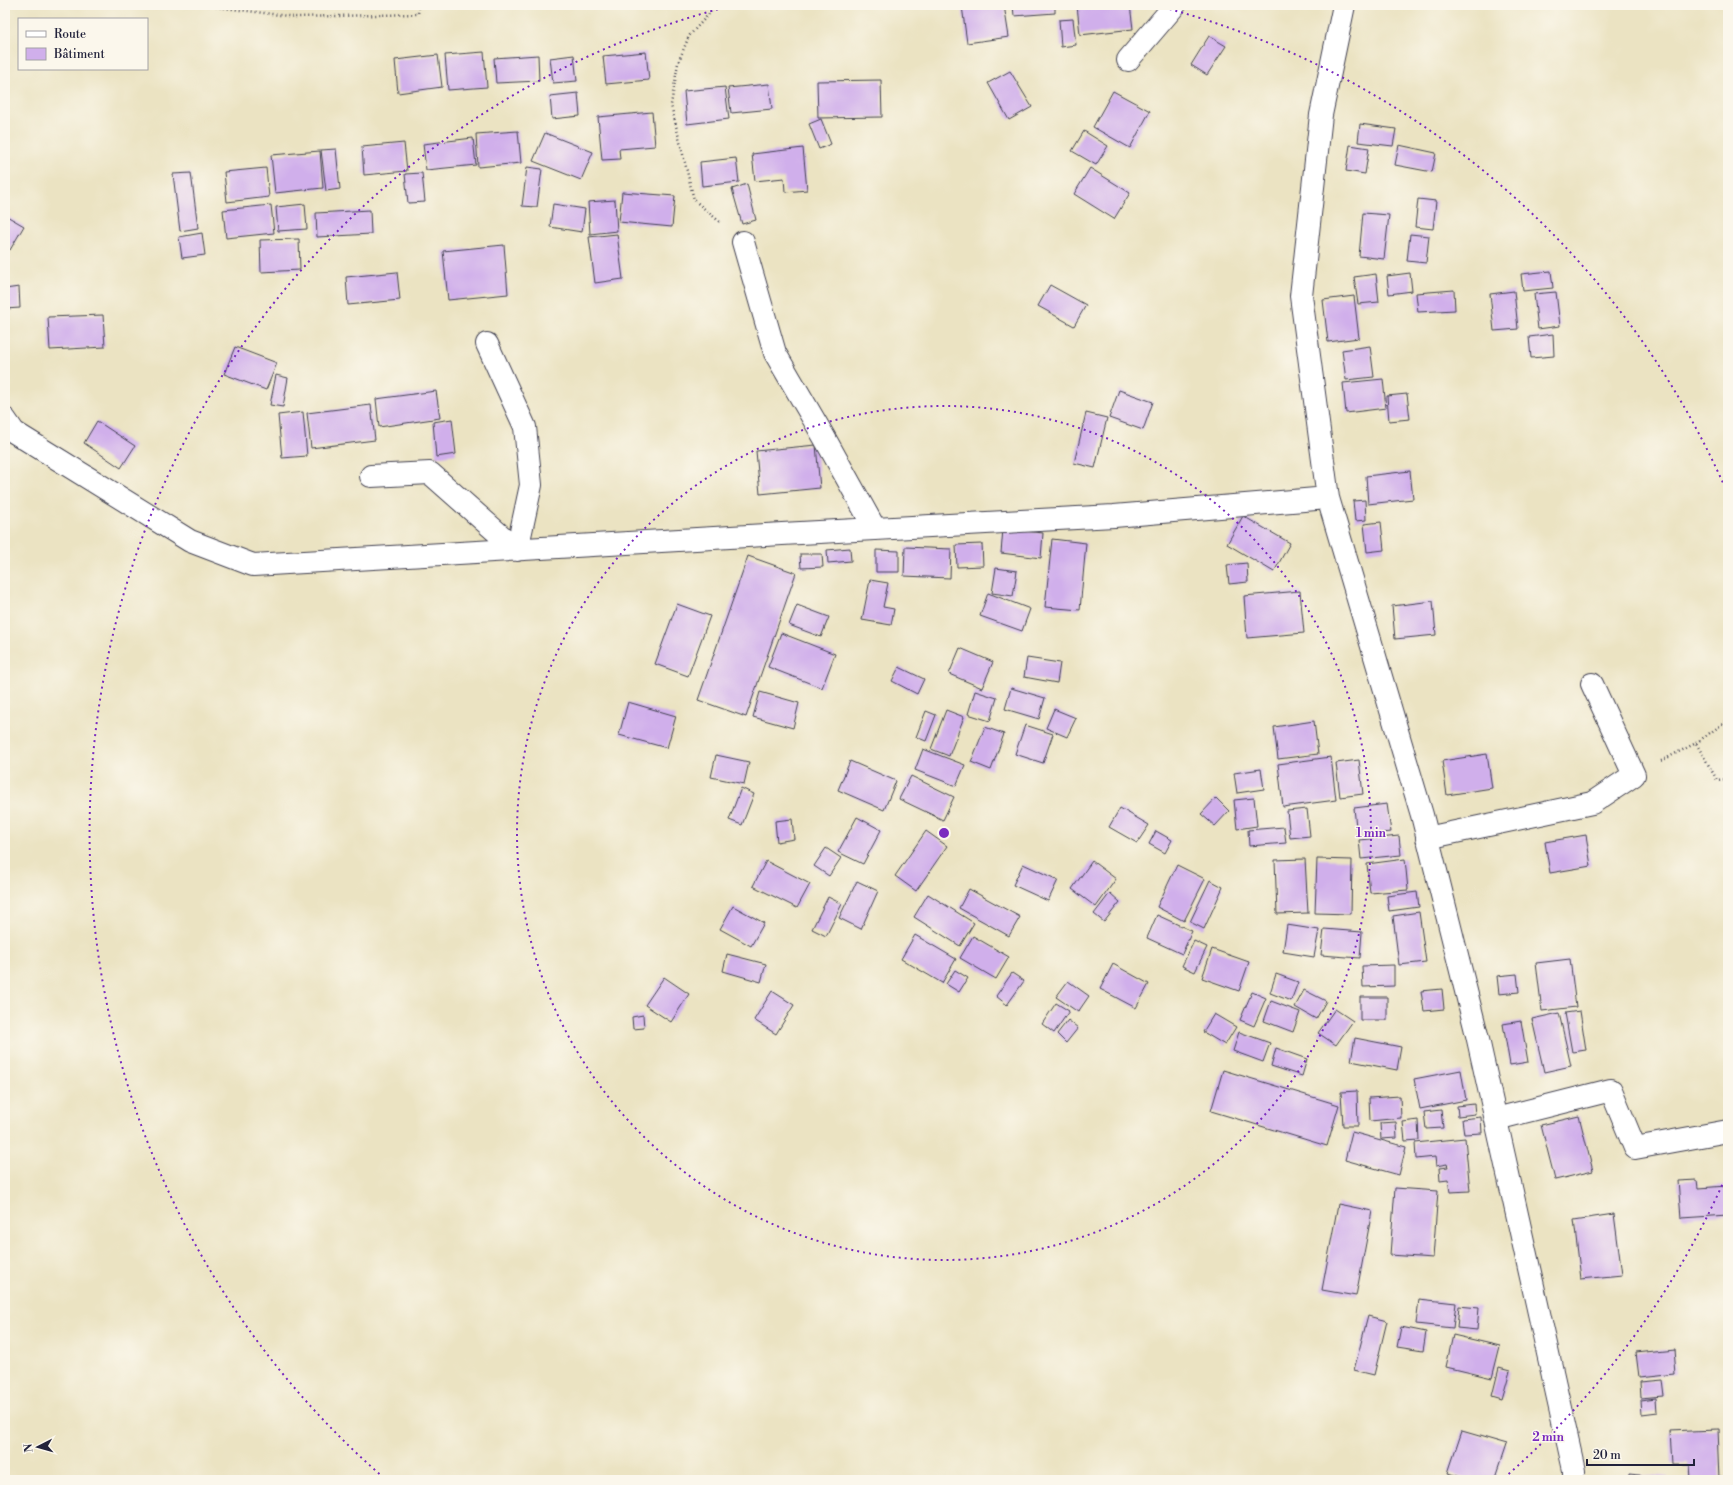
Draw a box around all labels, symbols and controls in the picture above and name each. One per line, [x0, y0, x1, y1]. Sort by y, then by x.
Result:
legend [18, 18, 148, 70]
text: Route [54, 27, 86, 42]
text: Bâtiment [53, 47, 105, 62]
centre of rings [937, 826, 951, 840]
text: 1 min [1356, 826, 1387, 841]
north arrow [18, 1427, 58, 1467]
text: 2 min [1532, 1430, 1564, 1445]
scale bar [1587, 1441, 1694, 1467]
text: N [22, 1443, 36, 1453]
text: 20 m [1593, 1448, 1621, 1463]

